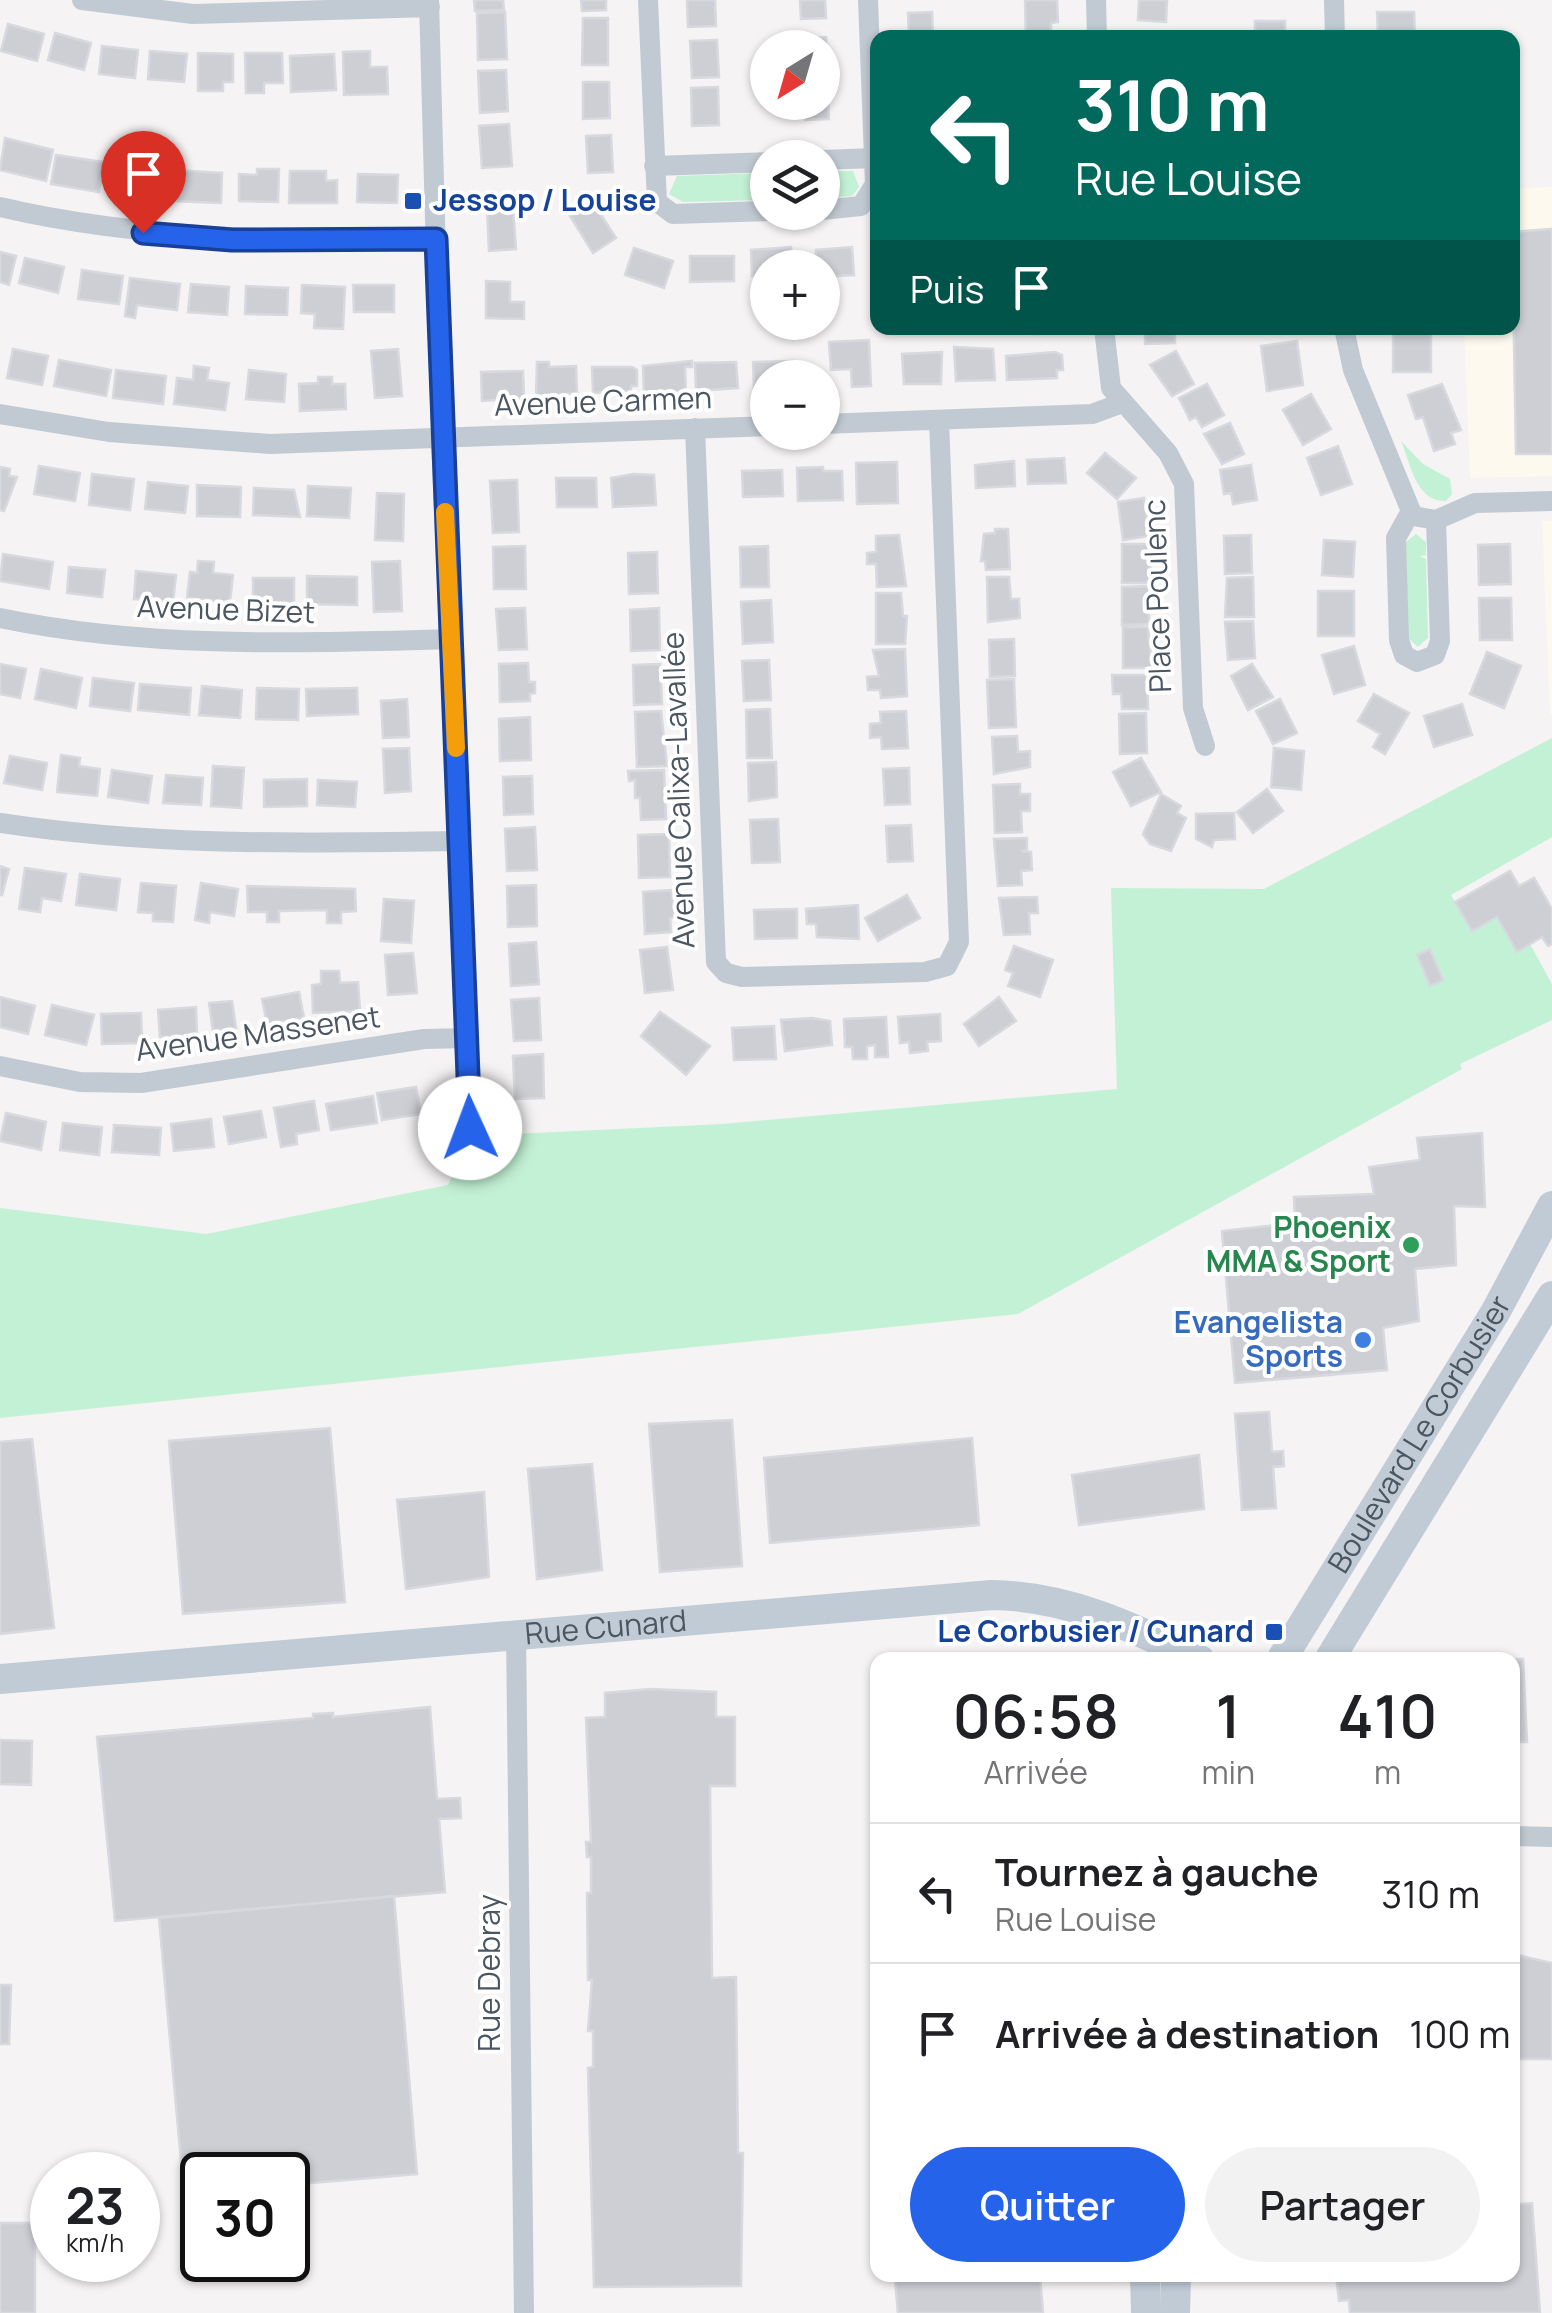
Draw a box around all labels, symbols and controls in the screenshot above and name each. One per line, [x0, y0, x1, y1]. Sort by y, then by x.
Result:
north arrow [750, 30, 840, 120]
map controls [750, 30, 840, 450]
text: 310 m [1075, 56, 1269, 152]
icon: left [910, 70, 1040, 200]
pin [101, 131, 186, 234]
button: layers [750, 140, 840, 230]
icon: arrive [116, 146, 171, 201]
text: Rue Louise [1075, 147, 1302, 209]
place label: Jessop / Louise [433, 179, 657, 220]
marker: Jessop / Louise [402, 190, 424, 212]
button: + [750, 250, 840, 340]
icon: arrive [1004, 260, 1059, 315]
text: Puis [910, 262, 984, 314]
button: − [750, 360, 840, 450]
street label: Avenue Carmen [493, 376, 713, 425]
street label: Place Poulenc [1133, 499, 1180, 693]
street label: Avenue Bizet [136, 585, 316, 632]
street label: Avenue Calixa-Lavallée [651, 631, 704, 949]
street label: Avenue Massenet [133, 995, 383, 1070]
position arrow [418, 1076, 522, 1180]
place label: Phoenix MMA & Sport [1206, 1206, 1391, 1281]
marker: Phoenix MMA & Sport [1400, 1234, 1422, 1256]
street label: Boulevard Le Corbusier [1318, 1288, 1520, 1580]
place label: Evangelista Sports [1174, 1301, 1343, 1376]
marker: Evangelista Sports [1352, 1329, 1374, 1351]
street label: Rue Cunard [523, 1599, 688, 1653]
place label: Le Corbusier / Cunard [937, 1610, 1254, 1651]
marker: Le Corbusier / Cunard [1263, 1621, 1285, 1643]
text: 06:58 [952, 1674, 1119, 1756]
text: 1 [1216, 1674, 1241, 1756]
text: 410 [1338, 1674, 1438, 1756]
text: Arrivée [983, 1750, 1088, 1794]
text: min [1201, 1750, 1255, 1794]
text: m [1374, 1750, 1401, 1794]
text: Tournez à gauche [995, 1845, 1319, 1897]
icon: left [910, 1866, 965, 1921]
text: 310 m [1381, 1867, 1480, 1919]
street label: Rue Debray [468, 1894, 509, 2052]
text: Rue Louise [995, 1897, 1157, 1941]
icon: arrive [910, 2006, 965, 2061]
text: Arrivée à destination [995, 2007, 1379, 2059]
text: 100 m [1409, 2007, 1510, 2059]
button: Quitter [910, 2147, 1185, 2262]
button: Partager [1205, 2147, 1480, 2262]
speed limit sign: 30 [180, 2152, 310, 2282]
text: 23 [66, 2171, 124, 2239]
text: km/h [66, 2225, 124, 2260]

